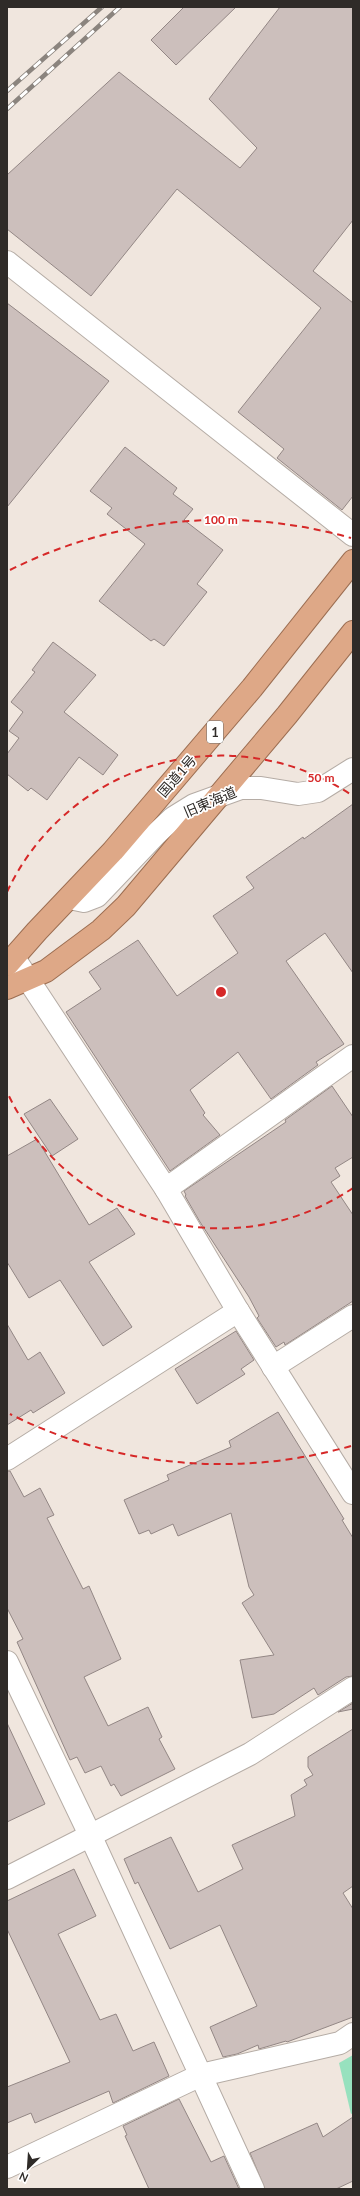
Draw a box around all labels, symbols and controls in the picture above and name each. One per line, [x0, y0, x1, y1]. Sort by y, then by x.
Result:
text: 100 m [204, 512, 238, 527]
road number: 1 [207, 721, 223, 743]
street label: 国道1号 [154, 751, 199, 800]
text: 50 m [308, 770, 334, 785]
street label: 旧東海道 [181, 783, 239, 820]
centre of rings [214, 985, 228, 999]
north arrow [8, 2148, 48, 2188]
text: N [17, 2170, 30, 2185]

